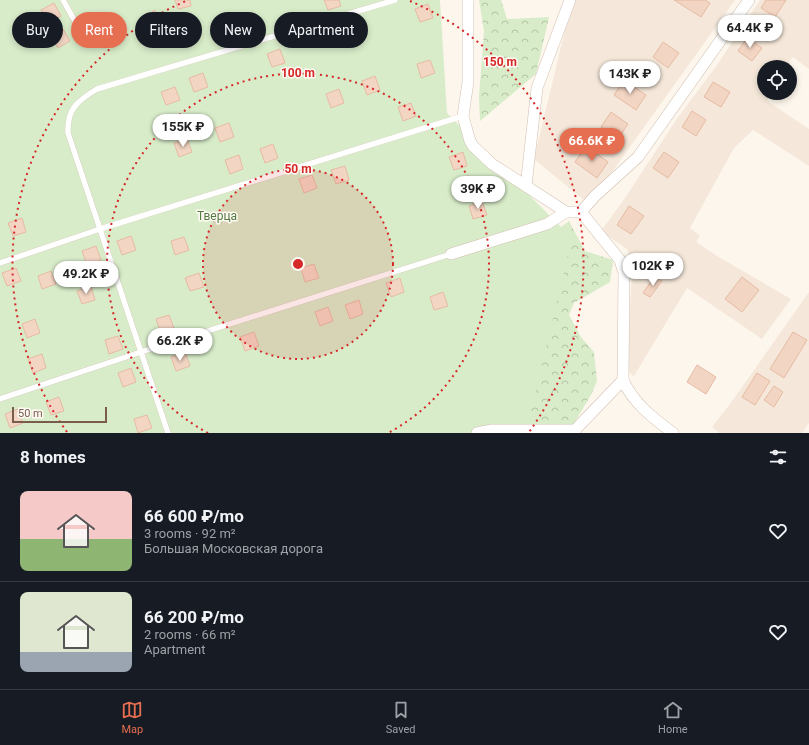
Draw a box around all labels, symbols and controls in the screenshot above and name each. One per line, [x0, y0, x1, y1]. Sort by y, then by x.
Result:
chip: Buy [12, 12, 63, 48]
chip: Rent [71, 12, 127, 48]
chip: Filters [135, 12, 202, 48]
chip: New [210, 12, 266, 48]
chip: Apartment [274, 12, 368, 48]
pin: 64.4K ₽ [713, 15, 787, 49]
text: 64.4K ₽ [727, 20, 773, 35]
text: 150 m [483, 55, 517, 69]
map controls [757, 60, 797, 100]
button: locate [757, 60, 797, 100]
pin: 143K ₽ [597, 61, 663, 95]
text: 100 m [281, 66, 315, 80]
text: 143K ₽ [608, 66, 652, 81]
pin: 155K ₽ [150, 114, 216, 148]
text: 155K ₽ [161, 119, 205, 134]
pin: 66.6K ₽ [555, 128, 629, 162]
text: 66.6K ₽ [569, 133, 615, 148]
text: 50 m [284, 162, 312, 176]
pin: 39K ₽ [450, 176, 506, 210]
text: 39K ₽ [460, 181, 496, 196]
park label: Тверца [197, 209, 237, 223]
pin: 102K ₽ [620, 253, 686, 287]
centre of rings [291, 257, 305, 271]
text: 102K ₽ [631, 258, 675, 273]
pin: 49.2K ₽ [49, 261, 123, 295]
text: 49.2K ₽ [63, 266, 109, 281]
pin: 66.2K ₽ [143, 328, 217, 362]
text: 66.2K ₽ [157, 333, 203, 348]
scale bar [12, 405, 107, 424]
text: 50 m [18, 407, 43, 420]
icon: filters [767, 446, 789, 468]
text: 8 homes [20, 447, 86, 467]
text: 66 600 ₽/mo [144, 506, 244, 526]
icon: home [52, 507, 100, 555]
icon: heart [767, 520, 789, 542]
text: 3 rooms · 92 m² [144, 526, 236, 541]
text: Большая Московская дорога [144, 541, 323, 556]
text: 66 200 ₽/mo [144, 607, 244, 627]
icon: home [52, 608, 100, 656]
icon: heart [767, 621, 789, 643]
text: 2 rooms · 66 m² [144, 627, 236, 642]
text: Apartment [144, 642, 206, 657]
tab: Map [121, 699, 143, 736]
tab: Saved [386, 699, 416, 736]
tab: Home [658, 699, 688, 736]

